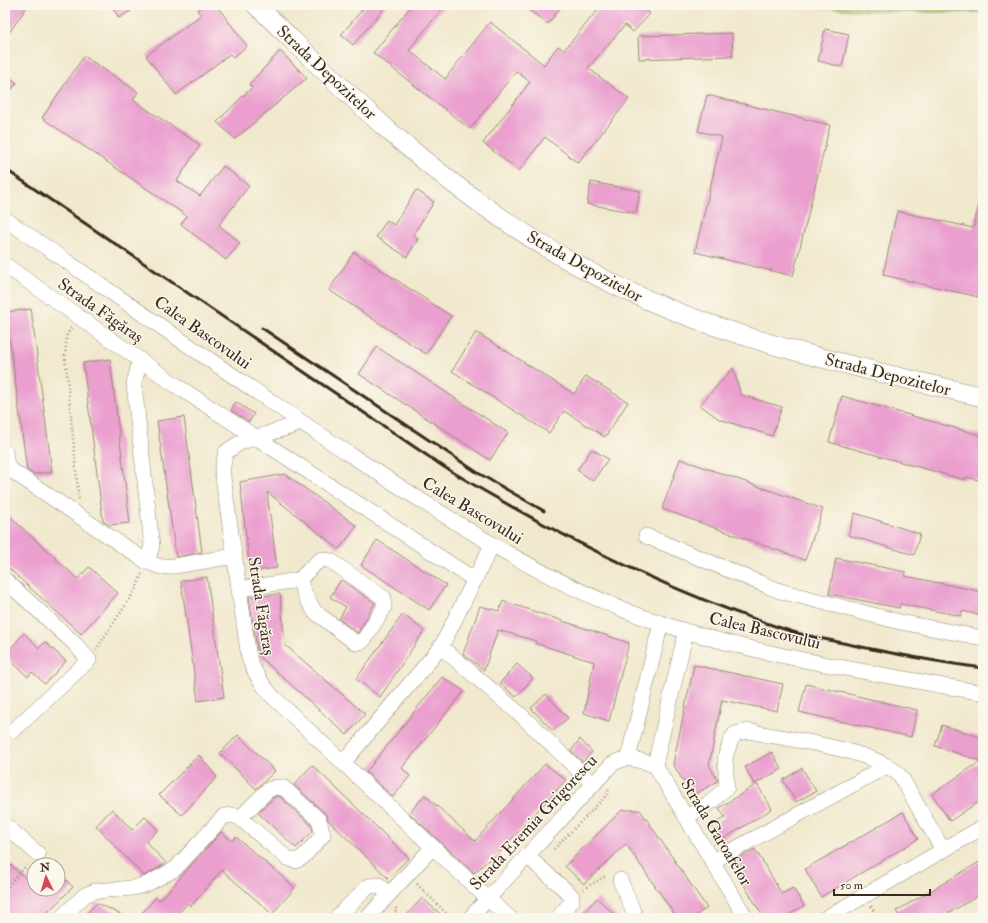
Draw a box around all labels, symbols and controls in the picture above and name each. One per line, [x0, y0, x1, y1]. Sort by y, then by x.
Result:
street label: Strada Depozitelor [272, 21, 381, 125]
street label: Strada Depozitelor [523, 226, 647, 308]
street label: Strada Făgăraș [54, 273, 148, 348]
street label: Calea Bascovului [150, 291, 256, 374]
street label: Strada Depozitelor [823, 349, 954, 401]
street label: Calea Bascovului [419, 472, 527, 549]
street label: Strada Făgăraș [243, 555, 280, 657]
street label: Calea Bascovului [707, 607, 823, 654]
street label: Strada Eremia Grigorescu [465, 750, 602, 894]
street label: Strada Garoafelor [676, 775, 757, 890]
north arrow [26, 857, 66, 897]
text: N [39, 861, 52, 875]
scale bar [834, 871, 930, 897]
text: 50 m [840, 878, 864, 893]

